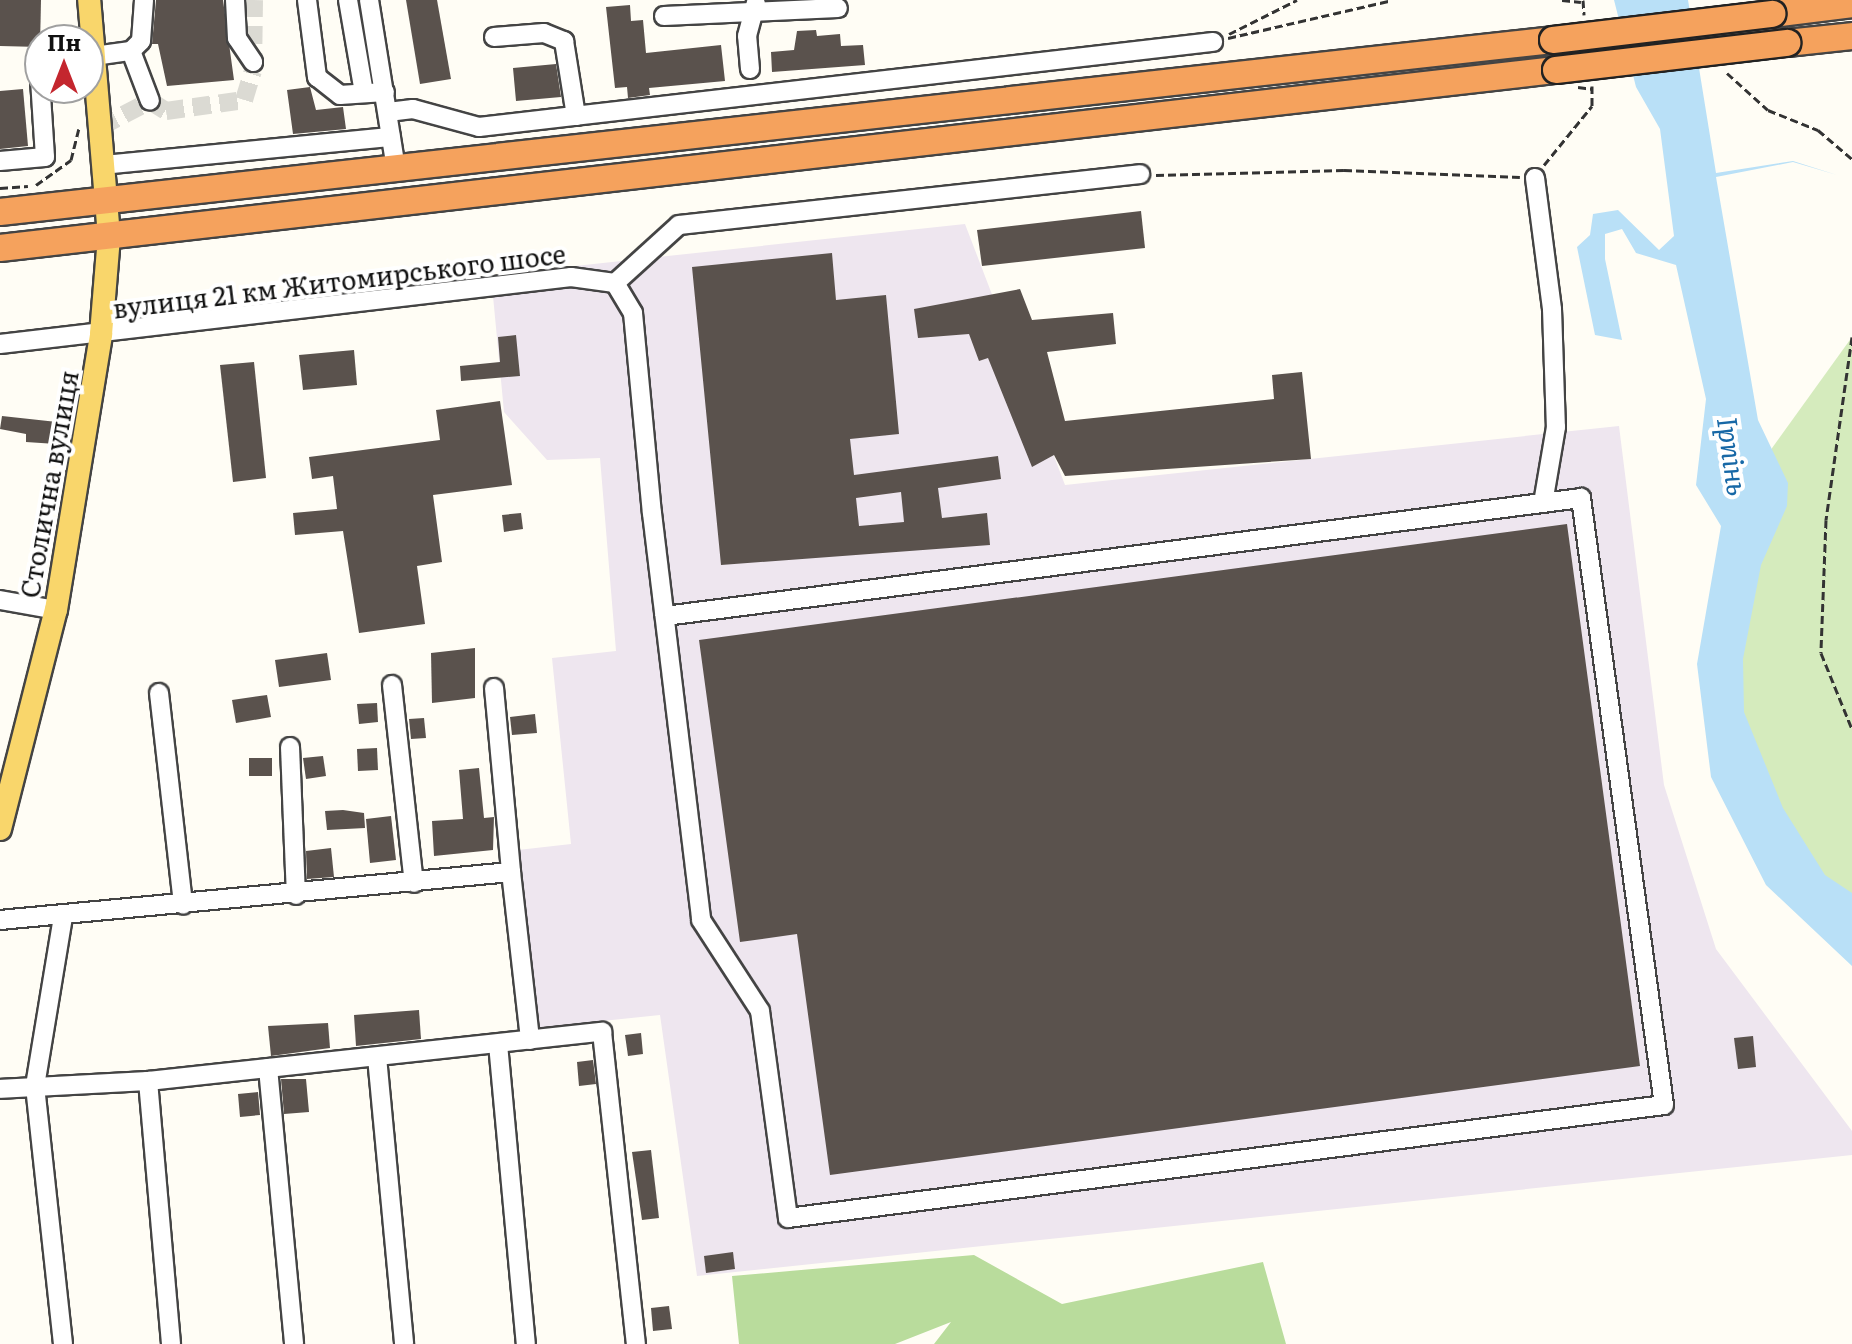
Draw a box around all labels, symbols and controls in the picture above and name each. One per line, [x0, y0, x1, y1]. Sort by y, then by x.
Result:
north arrow [24, 24, 104, 104]
text: Пн [47, 25, 81, 58]
street label: вулиця 21 км Житомирського шосе [111, 237, 567, 323]
street label: Столична вулиця [13, 368, 83, 600]
water label: Ірпінь [1712, 414, 1756, 498]

